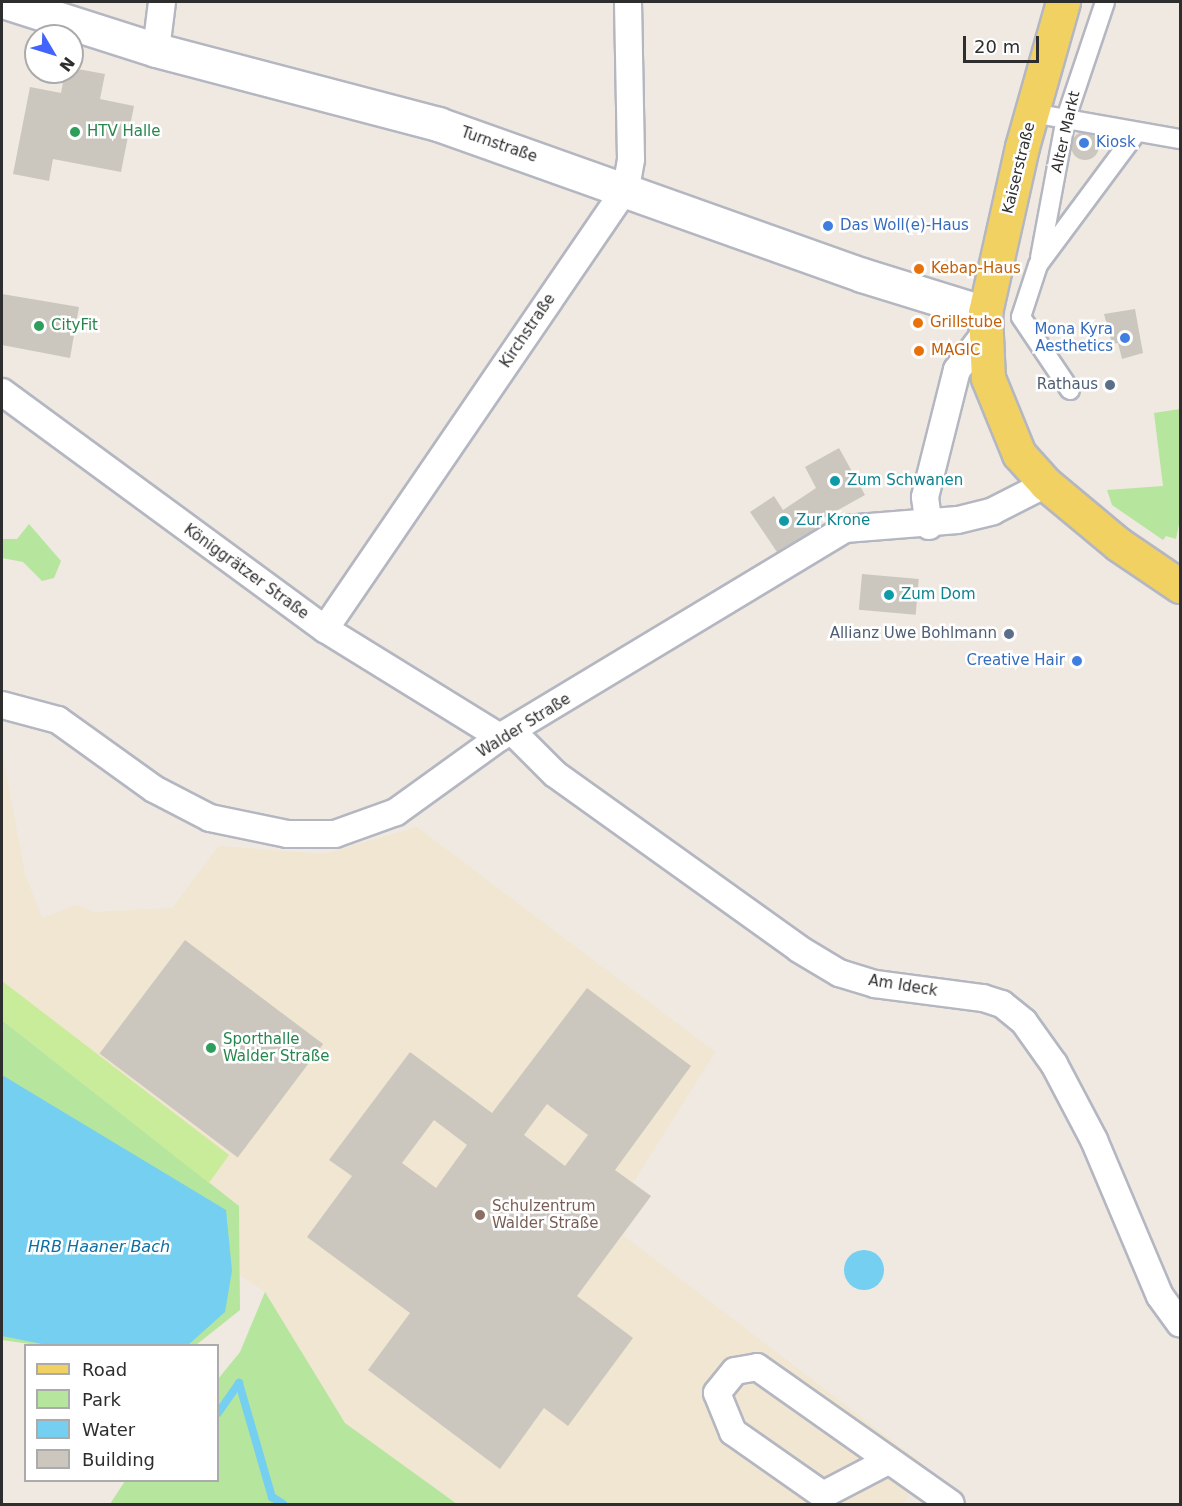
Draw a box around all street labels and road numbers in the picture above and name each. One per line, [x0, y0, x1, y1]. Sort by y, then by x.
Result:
street label: Alter Markt [1048, 89, 1084, 175]
street label: Kaiserstraße [999, 120, 1039, 216]
street label: Turnstraße [458, 124, 540, 166]
street label: Kirchstraße [497, 291, 559, 371]
street label: Königgrätzer Straße [180, 521, 312, 623]
street label: Walder Straße [474, 690, 574, 762]
street label: Am Ideck [867, 972, 939, 1000]

